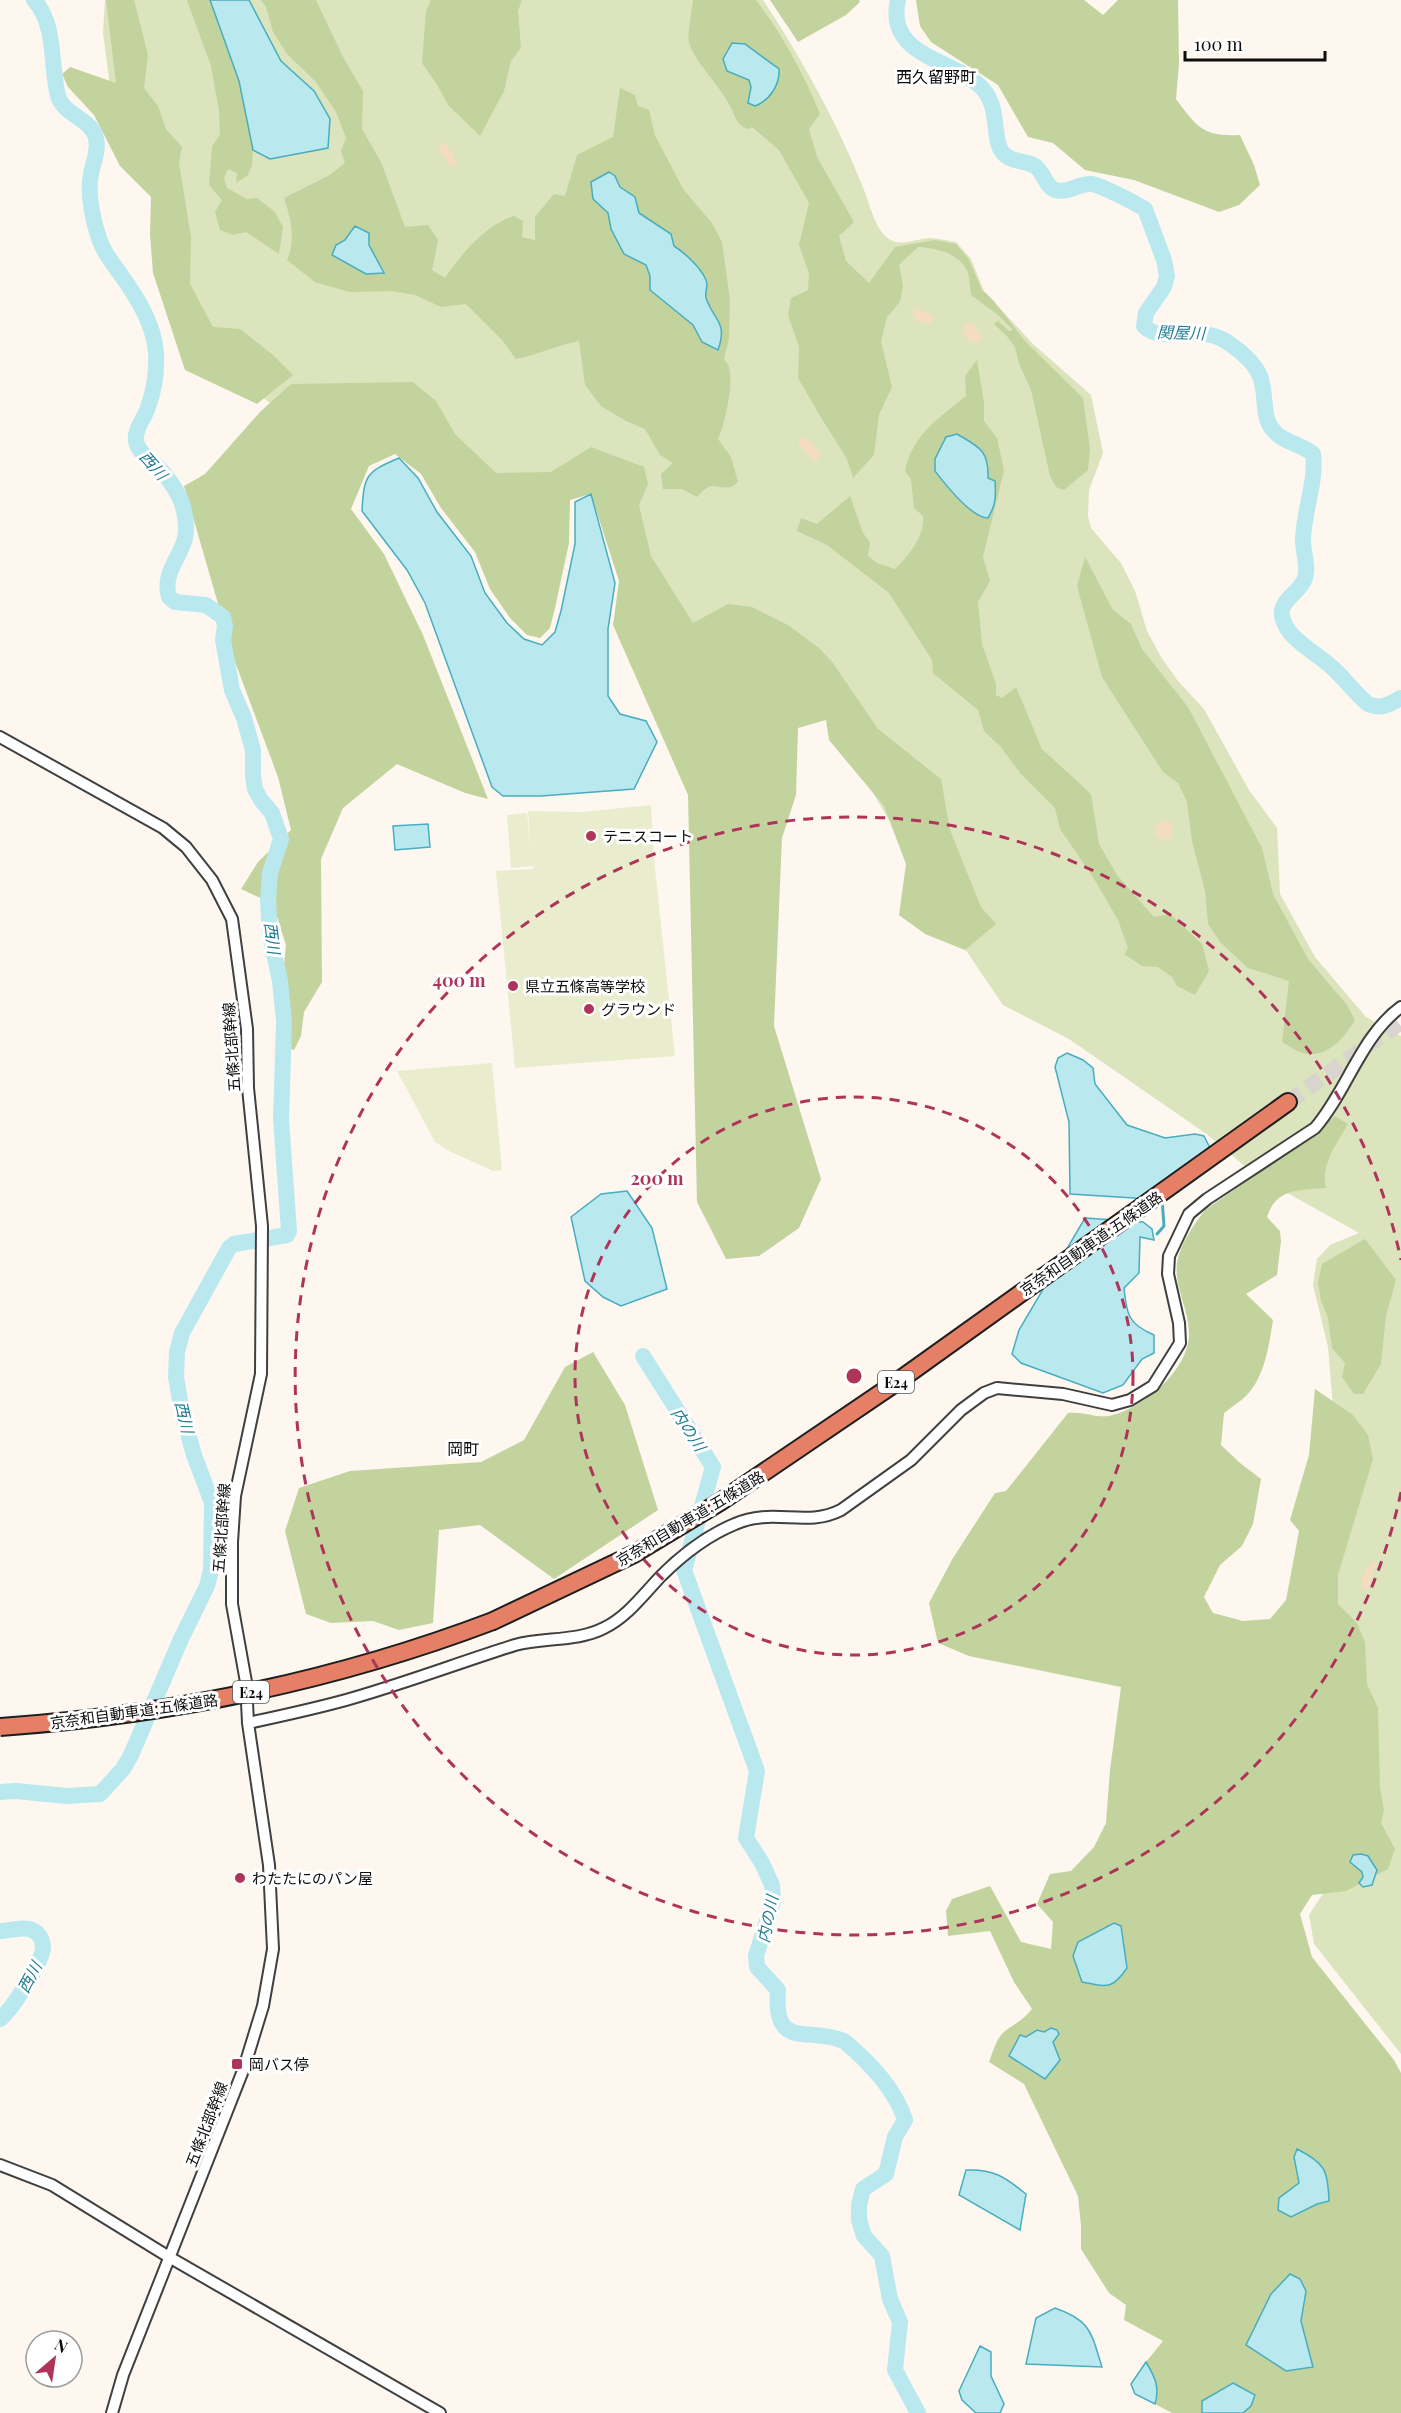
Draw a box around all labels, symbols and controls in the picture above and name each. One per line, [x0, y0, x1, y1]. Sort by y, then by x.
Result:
scale bar [1185, 24, 1324, 62]
text: 100 m [1194, 32, 1243, 56]
district label: 西久留野町 [896, 66, 976, 87]
water label: 関屋川 [1157, 321, 1207, 343]
water label: 西川 [136, 446, 174, 485]
place label: テニスコート [603, 826, 693, 846]
marker: テニスコート [584, 829, 598, 843]
water label: 西川 [261, 921, 286, 957]
text: 400 m [432, 968, 486, 992]
place label: 県立五條高等学校 [525, 976, 645, 996]
marker: 県立五條高等学校 [506, 979, 520, 993]
place label: グラウンド [601, 999, 676, 1019]
street label: 五條北部幹線 [218, 1001, 244, 1093]
marker: グラウンド [582, 1002, 596, 1016]
text: 200 m [630, 1166, 684, 1190]
street label: 京奈和自動車道;五條道路 [1016, 1186, 1166, 1300]
centre of rings [844, 1366, 864, 1386]
road number: E24 [878, 1371, 914, 1393]
water label: 西川 [171, 1399, 199, 1437]
water label: 内の川 [667, 1403, 712, 1457]
district label: 岡町 [447, 1438, 479, 1459]
street label: 京奈和自動車道;五條道路 [612, 1466, 768, 1570]
street label: 五條北部幹線 [208, 1482, 234, 1574]
road number: E24 [233, 1681, 269, 1703]
street label: 京奈和自動車道;五條道路 [49, 1689, 219, 1733]
place label: わたたにのパン屋 [252, 1868, 373, 1888]
marker: わたたにのパン屋 [233, 1871, 247, 1885]
water label: 内の川 [752, 1891, 782, 1945]
water label: 西川 [12, 1956, 47, 1996]
place label: 岡バス停 [249, 2054, 309, 2074]
marker: 岡バス停 [230, 2057, 244, 2071]
street label: 五條北部幹線 [181, 2078, 231, 2170]
north arrow [24, 2329, 84, 2389]
text: N [51, 2333, 72, 2358]

